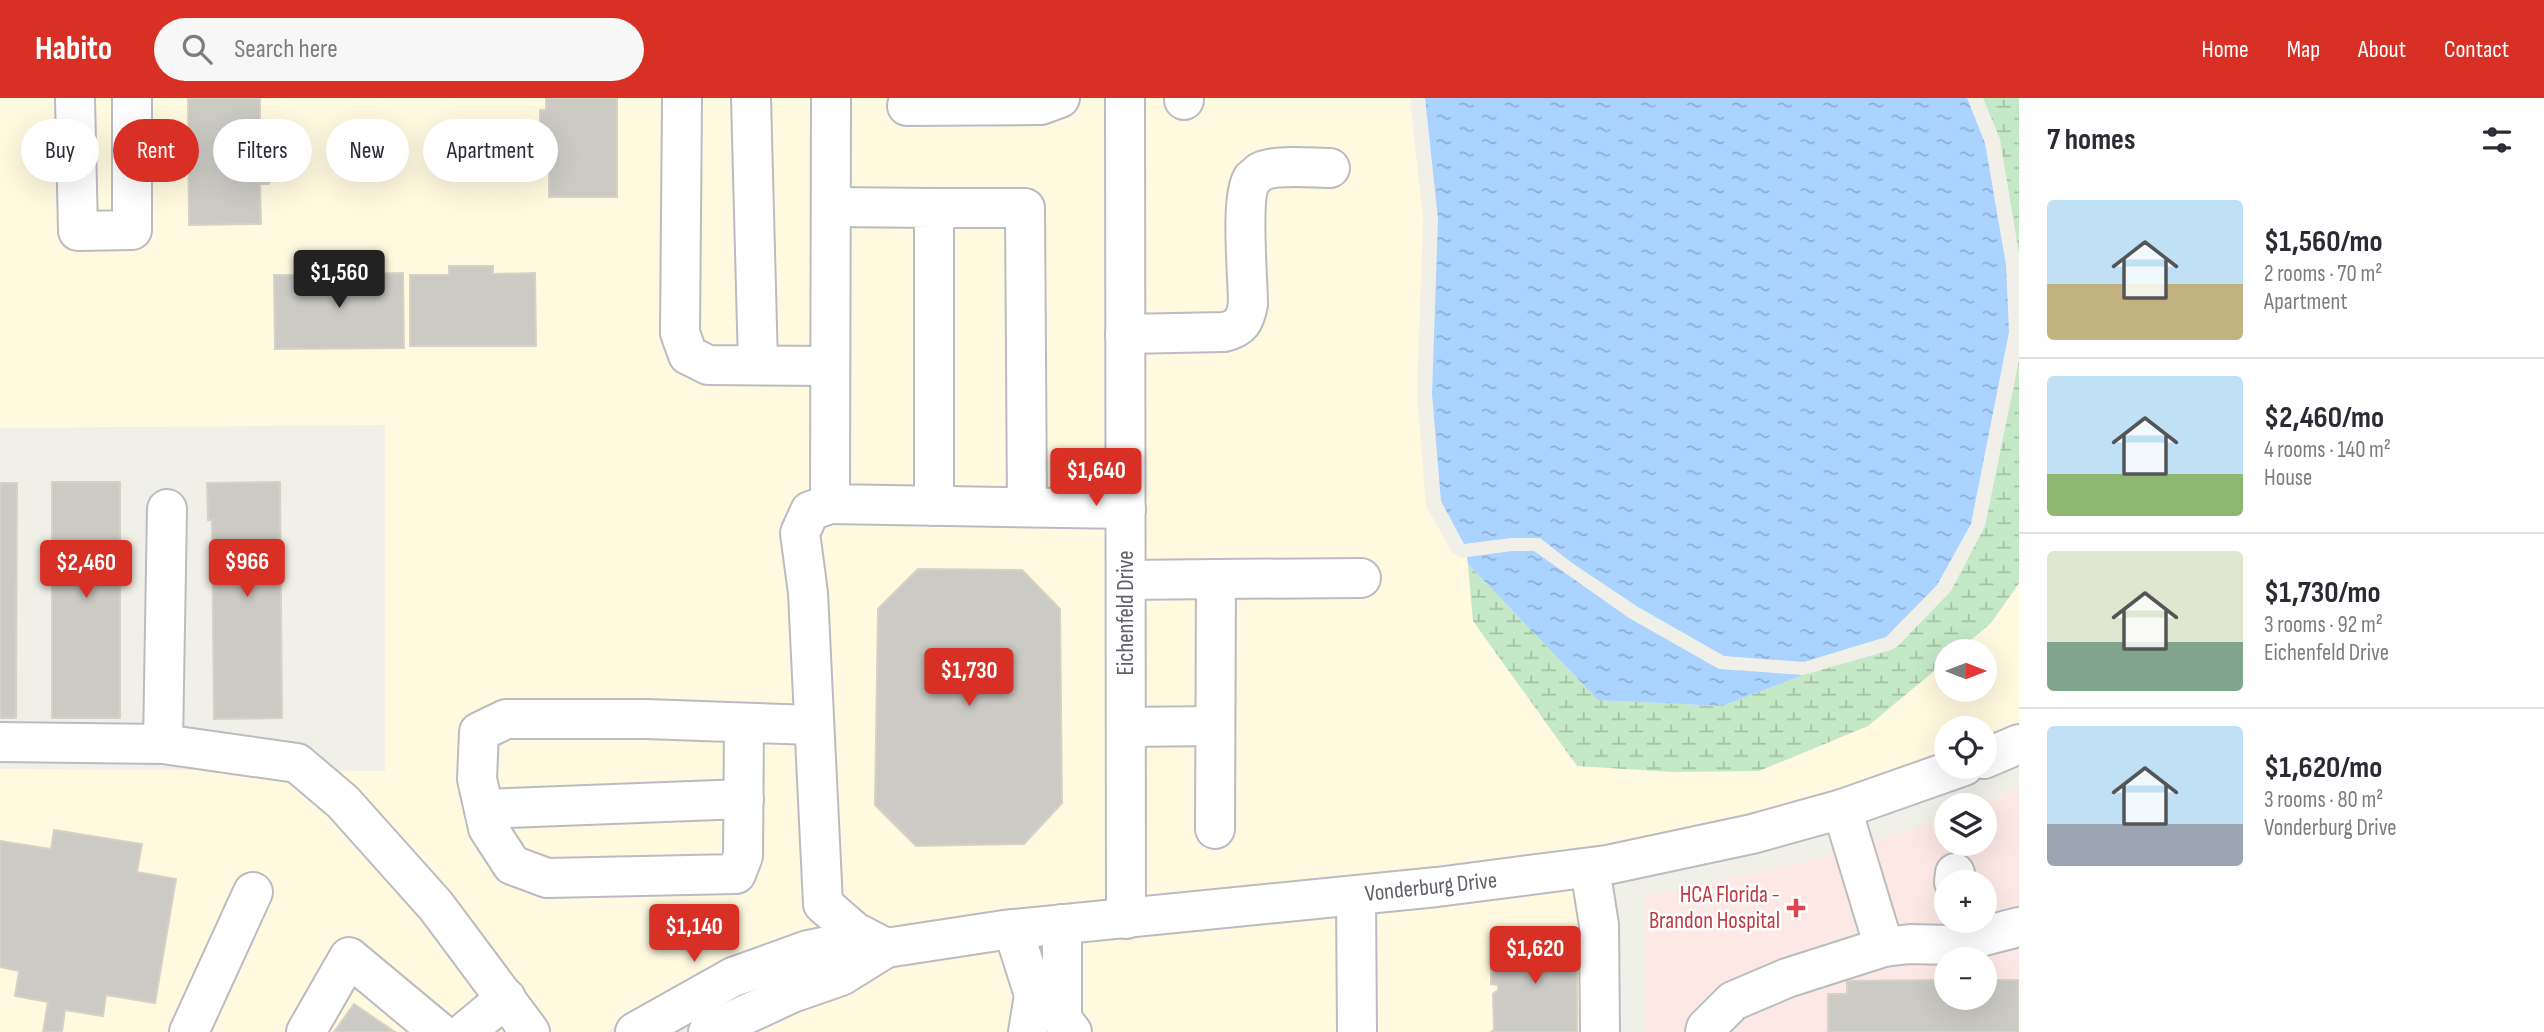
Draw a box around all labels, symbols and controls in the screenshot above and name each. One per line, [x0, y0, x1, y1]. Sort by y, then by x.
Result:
search box [154, 18, 644, 81]
text: Habito [35, 29, 112, 69]
icon: search [178, 30, 216, 68]
text: Search here [234, 34, 338, 65]
text: Home [2201, 35, 2249, 64]
text: Map [2287, 35, 2320, 64]
text: About [2358, 35, 2406, 64]
text: Contact [2444, 35, 2509, 64]
chip: Buy [21, 119, 99, 182]
chip: Rent [113, 119, 199, 182]
chip: Filters [213, 119, 312, 182]
chip: New [326, 119, 409, 182]
chip: Apartment [423, 119, 558, 182]
icon: filters [2478, 121, 2516, 159]
text: 7 homes [2047, 122, 2135, 158]
text: $1,560/mo [2264, 224, 2383, 260]
icon: home [2103, 228, 2187, 312]
pin: $1,560 [282, 250, 396, 310]
text: $1,560 [310, 259, 368, 287]
text: 2 rooms · 70 m² [2264, 260, 2382, 288]
text: Apartment [2264, 288, 2348, 316]
text: $2,460/mo [2264, 400, 2384, 436]
icon: home [2103, 404, 2187, 488]
text: 4 rooms · 140 m² [2264, 436, 2391, 464]
pin: $1,640 [1039, 448, 1153, 508]
text: $1,640 [1066, 457, 1126, 485]
text: House [2264, 464, 2312, 492]
pin: $2,460 [29, 540, 143, 600]
pin: $966 [206, 540, 288, 599]
text: $966 [225, 548, 269, 576]
text: $2,460 [56, 549, 116, 577]
street label: Eichenfeld Drive [1112, 551, 1140, 675]
text: $1,730/mo [2264, 575, 2381, 611]
icon: home [2103, 579, 2187, 663]
text: 3 rooms · 92 m² [2264, 611, 2383, 639]
north arrow [1934, 639, 1997, 702]
map controls [1934, 639, 1997, 1010]
text: Eichenfeld Drive [2264, 639, 2389, 667]
pin: $1,730 [912, 648, 1026, 708]
text: $1,730 [940, 657, 998, 685]
button: locate [1934, 716, 1997, 779]
text: $1,620/mo [2264, 750, 2382, 786]
icon: home [2103, 754, 2187, 838]
text: 3 rooms · 80 m² [2264, 786, 2383, 814]
button: layers [1934, 793, 1997, 856]
text: Vonderburg Drive [2264, 814, 2397, 842]
street label: Vonderburg Drive [1364, 866, 1498, 908]
button: + [1934, 870, 1997, 933]
place label: HCA Florida - Brandon Hospital [1649, 881, 1780, 935]
marker: HCA Florida - Brandon Hospital [1786, 898, 1806, 918]
pin: $1,140 [637, 904, 751, 964]
text: $1,140 [665, 913, 723, 941]
pin: $1,620 [1478, 926, 1592, 986]
text: $1,620 [1506, 935, 1564, 963]
button: − [1934, 947, 1997, 1010]

